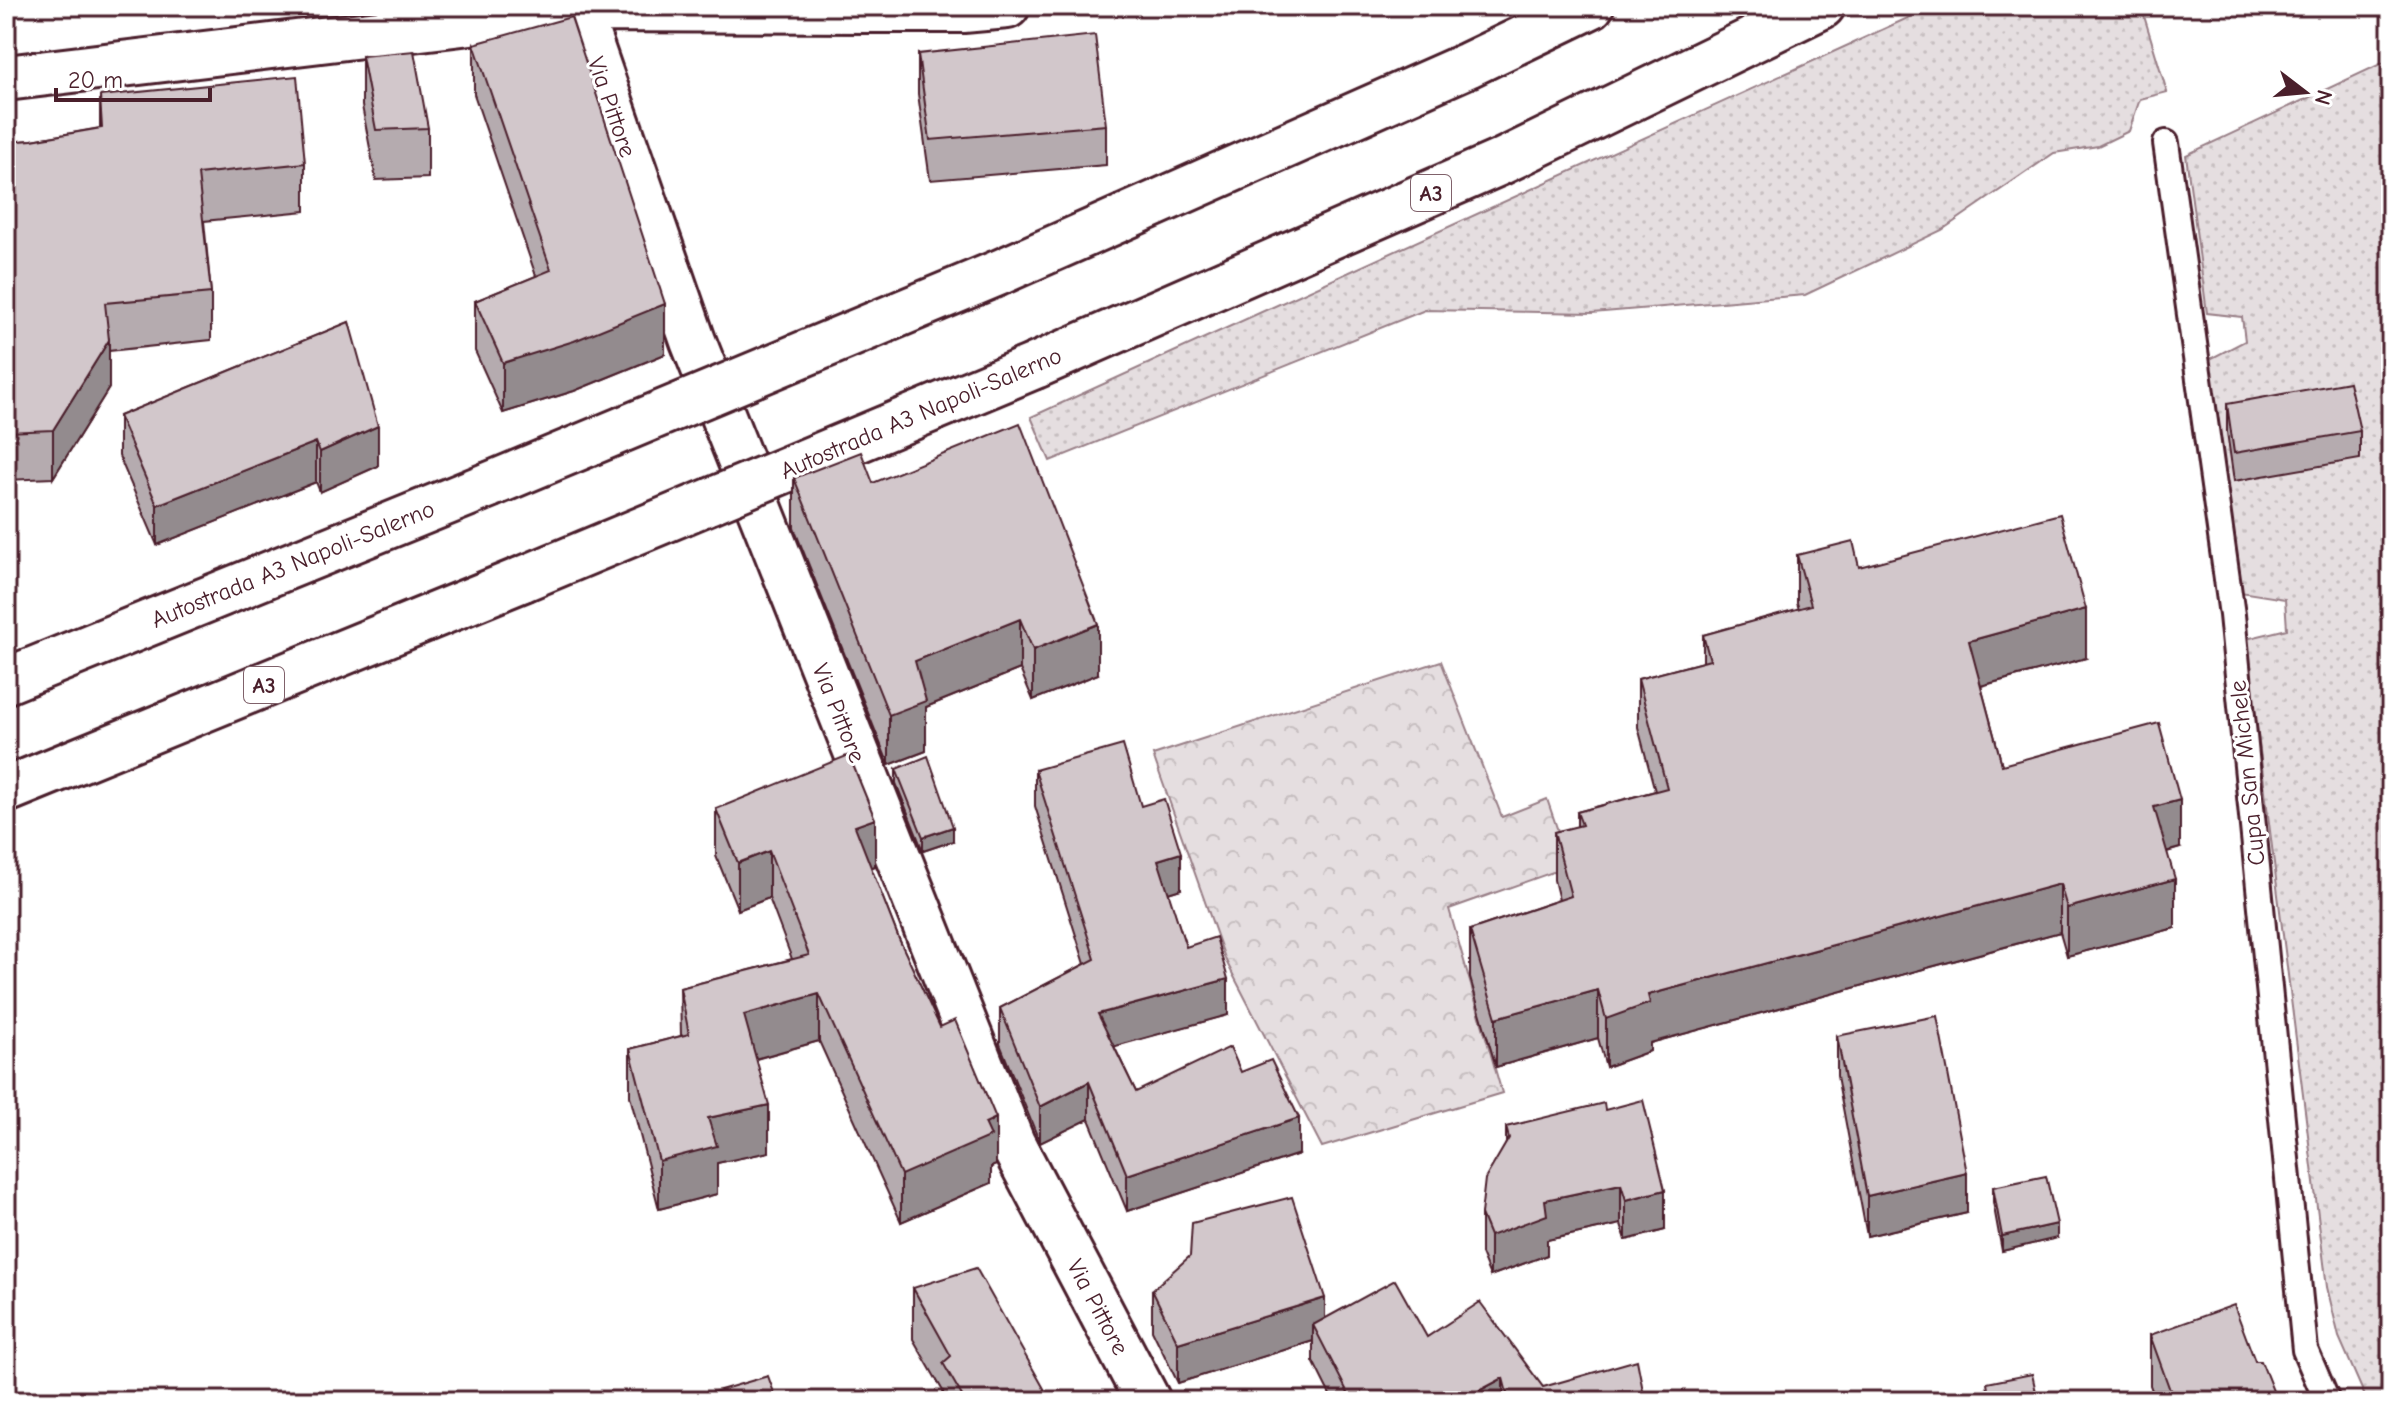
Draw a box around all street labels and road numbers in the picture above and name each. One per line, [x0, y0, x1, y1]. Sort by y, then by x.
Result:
street label: Via Pittore [582, 53, 642, 161]
road number: A3 [1411, 175, 1451, 211]
street label: Autostrada A3 Napoli-Salerno [776, 341, 1066, 485]
street label: Autostrada A3 Napoli-Salerno [147, 494, 439, 634]
street label: Via Pittore [806, 659, 872, 767]
road number: A3 [244, 667, 284, 703]
street label: Cupa San Michele [2223, 679, 2271, 867]
street label: Via Pittore [1061, 1254, 1135, 1360]

